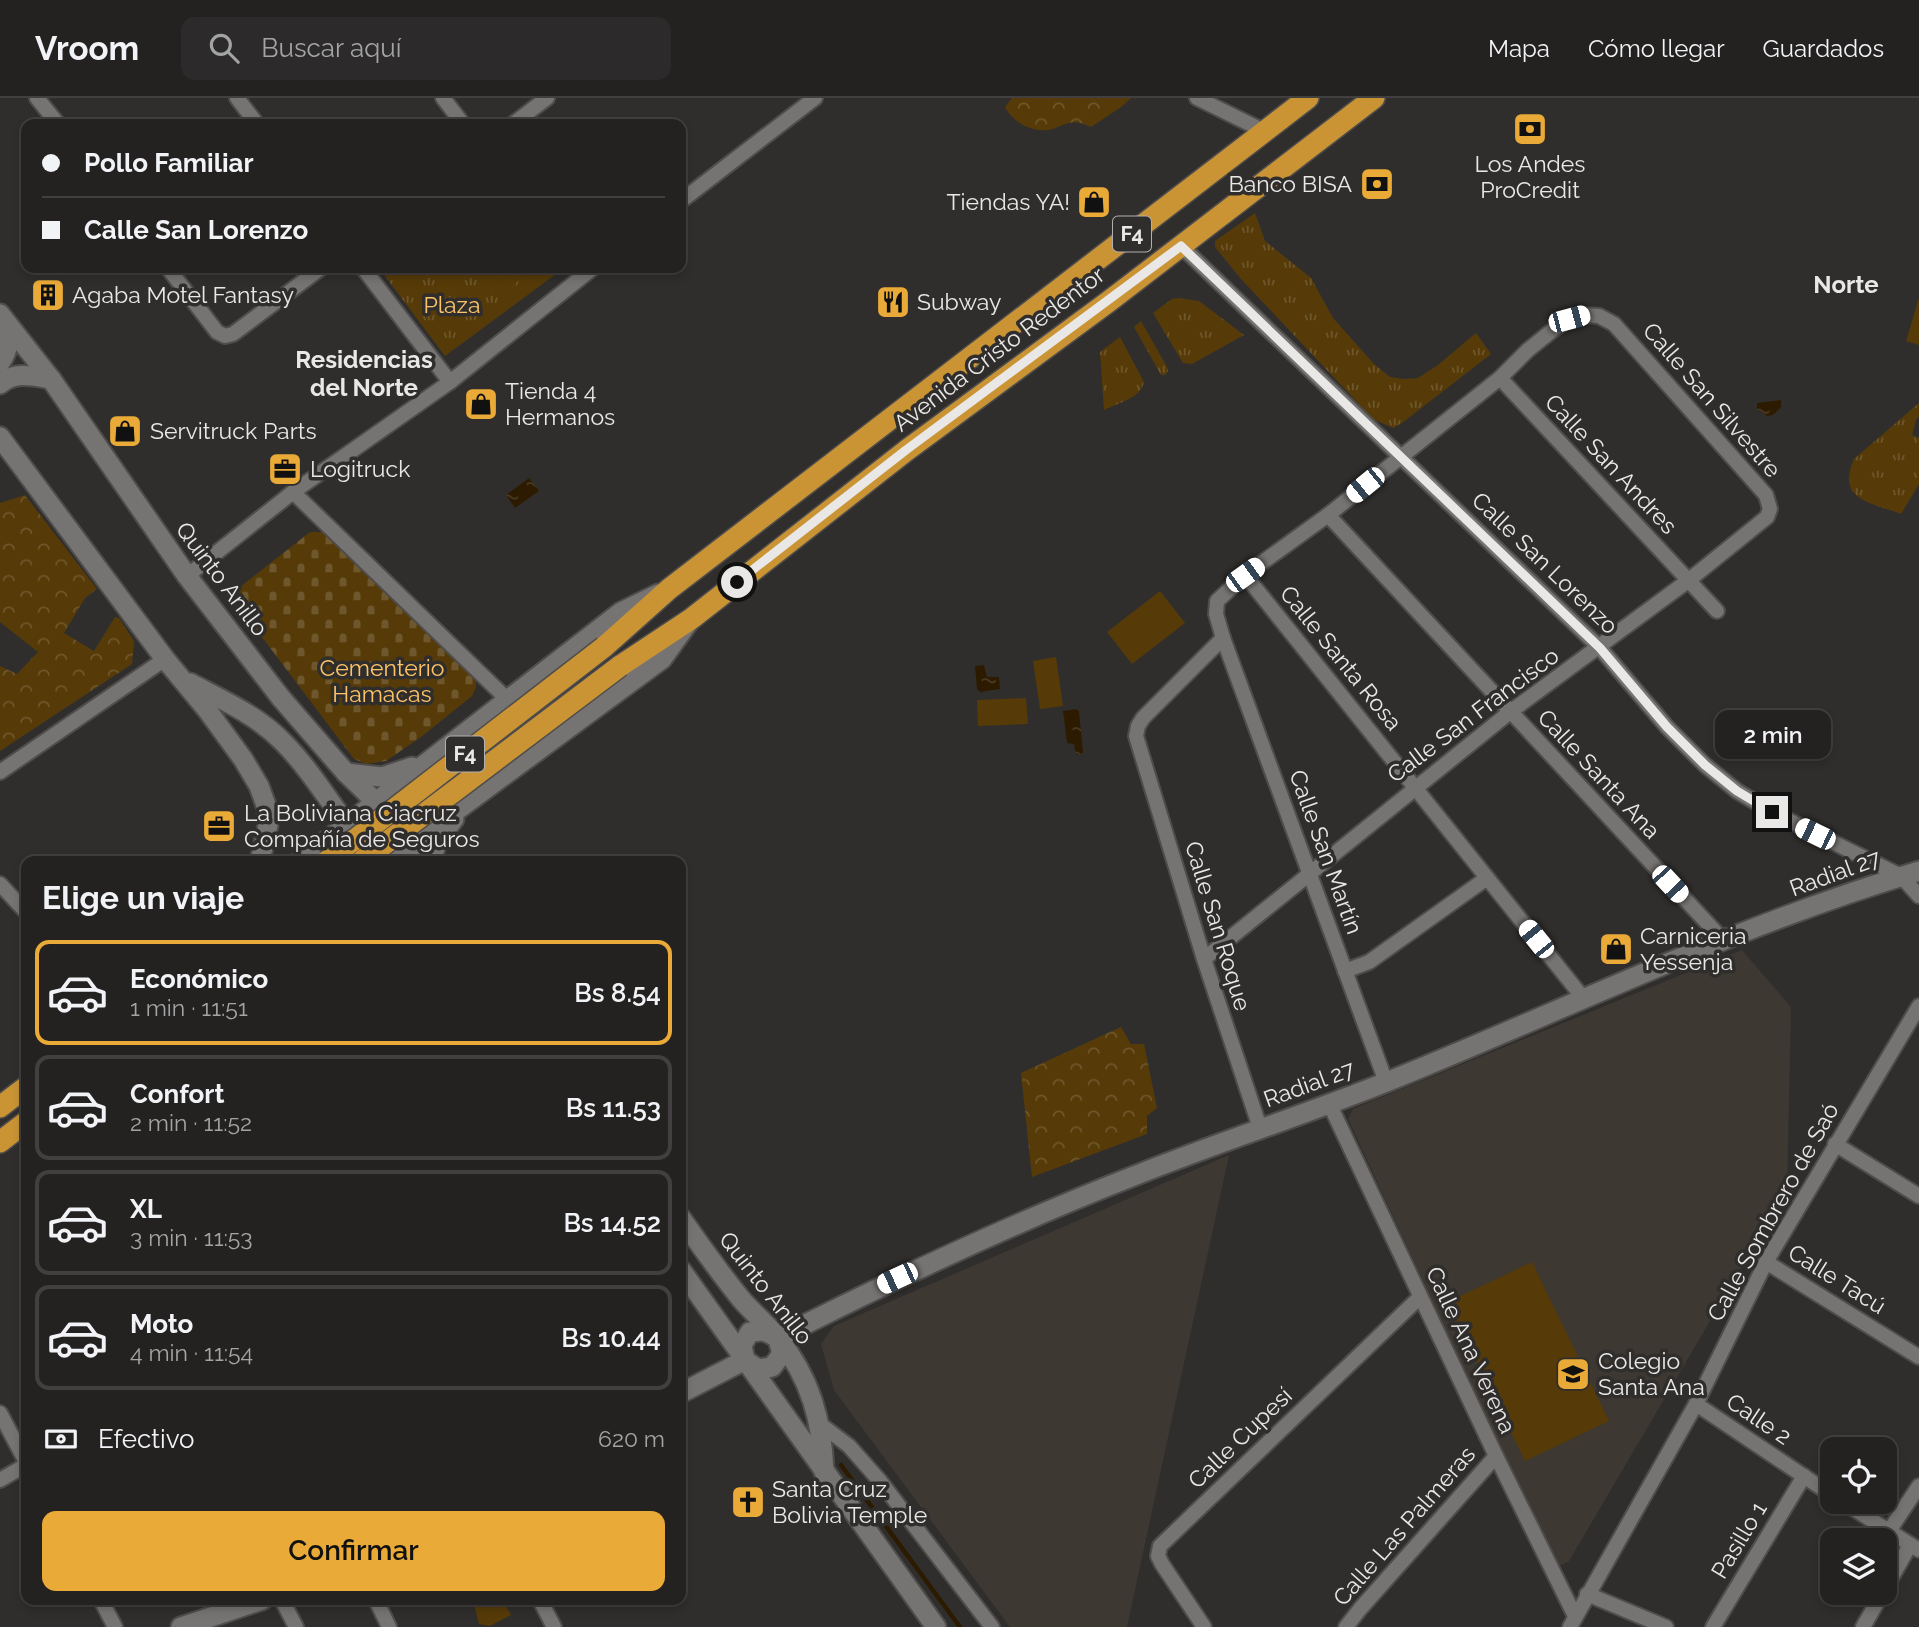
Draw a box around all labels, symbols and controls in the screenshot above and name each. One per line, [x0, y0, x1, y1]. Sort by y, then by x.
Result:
search box [181, 17, 671, 80]
text: Vroom [35, 29, 139, 68]
icon: search [205, 29, 243, 67]
text: Buscar aquí [261, 33, 401, 63]
text: Mapa [1488, 34, 1550, 63]
text: Cómo llegar [1588, 34, 1725, 63]
text: Guardados [1763, 34, 1884, 63]
bank icon: Los Andes ProCredit [1511, 110, 1549, 148]
text: Pollo Familiar [84, 148, 254, 178]
place label: Los Andes ProCredit [1475, 150, 1585, 203]
bank icon: Banco BISA [1358, 165, 1396, 203]
place label: Banco BISA [1228, 170, 1352, 197]
shop icon: Tiendas YA! [1075, 183, 1113, 221]
place label: Tiendas YA! [947, 188, 1070, 215]
text: Calle San Lorenzo [84, 215, 308, 245]
road number: F4 [1113, 216, 1151, 252]
street label: Avenida Cristo Redentor [888, 261, 1109, 437]
district label: Norte [1813, 270, 1879, 299]
building icon: Agaba Motel Fantasy [29, 276, 67, 314]
place label: Agaba Motel Fantasy [72, 281, 294, 308]
restaurant icon: Subway [874, 283, 912, 321]
place label: Subway [917, 288, 1001, 315]
park label: Plaza [424, 291, 480, 318]
car [1546, 303, 1593, 335]
street label: Calle San Silvestre [1638, 317, 1787, 483]
district label: Residencias del Norte [295, 345, 433, 402]
place label: Tienda 4 Hermanos [505, 377, 615, 430]
shop icon: Tienda 4 Hermanos [462, 385, 500, 423]
street label: Calle San Andres [1540, 388, 1683, 539]
shop icon: Servitruck Parts [106, 412, 144, 450]
place label: Servitruck Parts [150, 417, 317, 444]
office icon: Logitruck [266, 450, 304, 488]
place label: Logitruck [310, 455, 410, 482]
car [1343, 464, 1388, 506]
street label: Calle San Lorenzo [1467, 486, 1624, 639]
street label: Quinto Anillo [171, 516, 274, 641]
car [1222, 554, 1269, 596]
route start [721, 566, 753, 598]
street label: Calle Santa Rosa [1275, 580, 1408, 735]
street label: Calle San Francisco [1382, 641, 1564, 788]
park label: Cementerio Hamacas [320, 654, 445, 707]
street label: Calle Santa Ana [1533, 703, 1666, 844]
callout: 2 min [1714, 710, 1830, 760]
text: 2 min [1744, 721, 1802, 748]
road number: F4 [446, 736, 484, 772]
street label: Calle San Martín [1284, 766, 1369, 938]
route end [1756, 796, 1788, 828]
place label: La Boliviana Ciacruz Compañía de Seguros [244, 799, 480, 852]
office icon: La Boliviana Ciacruz Compañía de Seguros [200, 807, 238, 845]
car [1792, 815, 1839, 853]
street label: Calle San Roque [1180, 838, 1257, 1014]
street label: Radial 27 [1786, 843, 1885, 901]
car [1648, 861, 1693, 907]
text: Elige un viaje [42, 879, 244, 916]
car [1515, 916, 1558, 962]
place label: Carniceria Yessenja [1640, 922, 1746, 975]
shop icon: Carniceria Yessenja [1597, 930, 1635, 968]
icon: car [46, 961, 109, 1024]
text: Económico [130, 964, 268, 994]
text: Bs 8.54 [574, 978, 661, 1008]
text: 1 min · 11:51 [130, 994, 248, 1021]
street label: Radial 27 [1260, 1054, 1359, 1112]
icon: car [46, 1076, 109, 1139]
text: Confort [130, 1079, 224, 1109]
text: Bs 11.53 [566, 1093, 661, 1123]
street label: Calle Sombrero de Saó [1701, 1098, 1844, 1326]
text: 2 min · 11:52 [130, 1109, 252, 1136]
icon: car [46, 1191, 109, 1254]
text: XL [130, 1194, 162, 1224]
text: Bs 14.52 [563, 1208, 661, 1238]
text: 3 min · 11:53 [130, 1224, 253, 1251]
street label: Quinto Anillo [714, 1226, 819, 1349]
street label: Calle Tacú [1783, 1238, 1891, 1319]
car [874, 1260, 921, 1296]
street label: Calle Ana Verena [1421, 1262, 1522, 1437]
icon: car [46, 1306, 109, 1369]
text: Moto [130, 1309, 193, 1339]
text: Bs 10.44 [561, 1323, 661, 1353]
text: 4 min · 11:54 [130, 1339, 253, 1366]
place label: Colegio Santa Ana [1598, 1347, 1705, 1400]
school or university icon: Colegio Santa Ana [1554, 1355, 1592, 1393]
street label: Calle Cupesí [1182, 1381, 1298, 1494]
street label: Calle 2 [1722, 1387, 1797, 1450]
icon: cash [42, 1420, 80, 1458]
text: Efectivo [98, 1424, 195, 1454]
text: 620 m [598, 1425, 665, 1452]
map controls [1820, 1437, 1897, 1605]
button: locate [1820, 1437, 1897, 1514]
street label: Calle Las Palmeras [1327, 1440, 1480, 1611]
place label: Santa Cruz Bolivia Temple [772, 1475, 927, 1528]
church icon: Santa Cruz Bolivia Temple [729, 1483, 767, 1521]
street label: Pasillo 1 [1705, 1496, 1772, 1583]
button: Confirmar [42, 1511, 665, 1591]
button: layers [1820, 1528, 1897, 1605]

